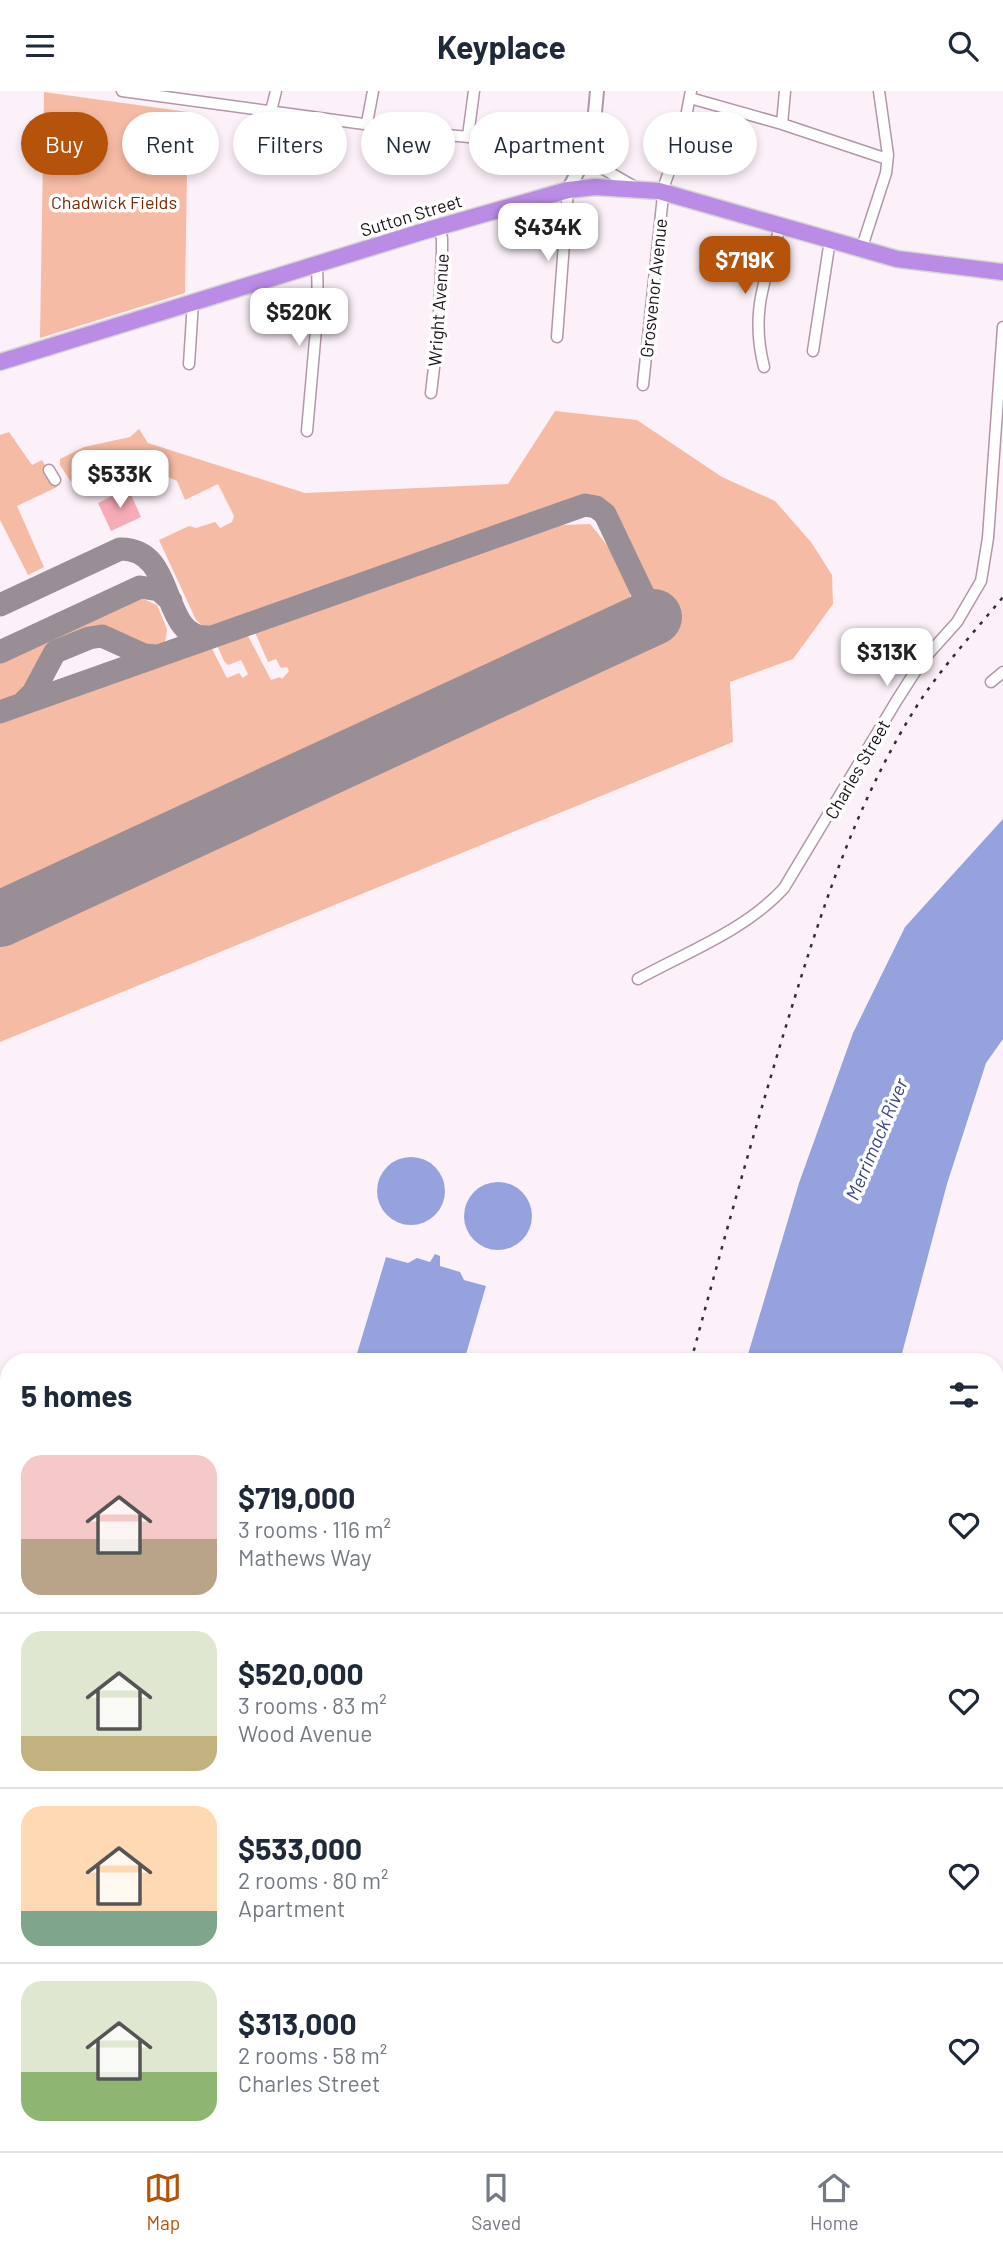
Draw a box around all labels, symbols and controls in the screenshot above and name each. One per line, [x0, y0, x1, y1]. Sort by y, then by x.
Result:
icon: menu [21, 27, 59, 65]
text: Keyplace [437, 27, 566, 65]
icon: search [944, 27, 982, 65]
chip: Buy [21, 112, 108, 175]
chip: Rent [122, 112, 219, 175]
chip: Filters [233, 112, 347, 175]
chip: New [361, 112, 455, 175]
chip: Apartment [469, 112, 629, 175]
chip: House [643, 112, 757, 175]
street label: Sutton Street [357, 189, 465, 241]
park label: Chadwick Fields [51, 191, 177, 213]
pin: $434K [499, 204, 597, 263]
text: $434K [514, 212, 582, 240]
street label: Grosvenor Avenue [635, 217, 671, 359]
pin: $719K [696, 237, 794, 296]
text: $719K [715, 245, 775, 273]
street label: Wright Avenue [423, 253, 453, 367]
pin: $520K [250, 289, 348, 348]
text: $520K [266, 297, 332, 325]
pin: $533K [71, 451, 169, 510]
text: $533K [88, 459, 152, 487]
pin: $313K [838, 629, 936, 688]
text: $313K [857, 637, 917, 665]
street label: Charles Street [820, 715, 894, 823]
water label: Merrimack River [840, 1074, 912, 1203]
icon: filters [945, 1376, 983, 1414]
text: 5 homes [21, 1377, 132, 1413]
text: $719,000 [238, 1479, 355, 1515]
icon: home [77, 1483, 161, 1567]
icon: heart [945, 1506, 983, 1544]
text: 3 rooms · 116 m² [238, 1515, 391, 1543]
text: Mathews Way [238, 1543, 372, 1571]
text: $520,000 [238, 1655, 364, 1691]
icon: home [77, 1659, 161, 1743]
icon: heart [945, 1682, 983, 1720]
text: 3 rooms · 83 m² [238, 1691, 387, 1719]
text: Wood Avenue [238, 1719, 372, 1747]
text: $533,000 [238, 1830, 362, 1866]
icon: home [77, 1834, 161, 1918]
icon: heart [945, 1857, 983, 1895]
text: 2 rooms · 80 m² [238, 1866, 388, 1894]
text: Apartment [238, 1894, 345, 1922]
text: $313,000 [238, 2005, 357, 2041]
icon: home [77, 2009, 161, 2093]
icon: heart [945, 2032, 983, 2070]
text: 2 rooms · 58 m² [238, 2041, 387, 2069]
text: Charles Street [238, 2069, 380, 2097]
tab: Map [144, 2169, 182, 2234]
tab: Saved [471, 2169, 521, 2234]
tab: Home [810, 2169, 859, 2234]

